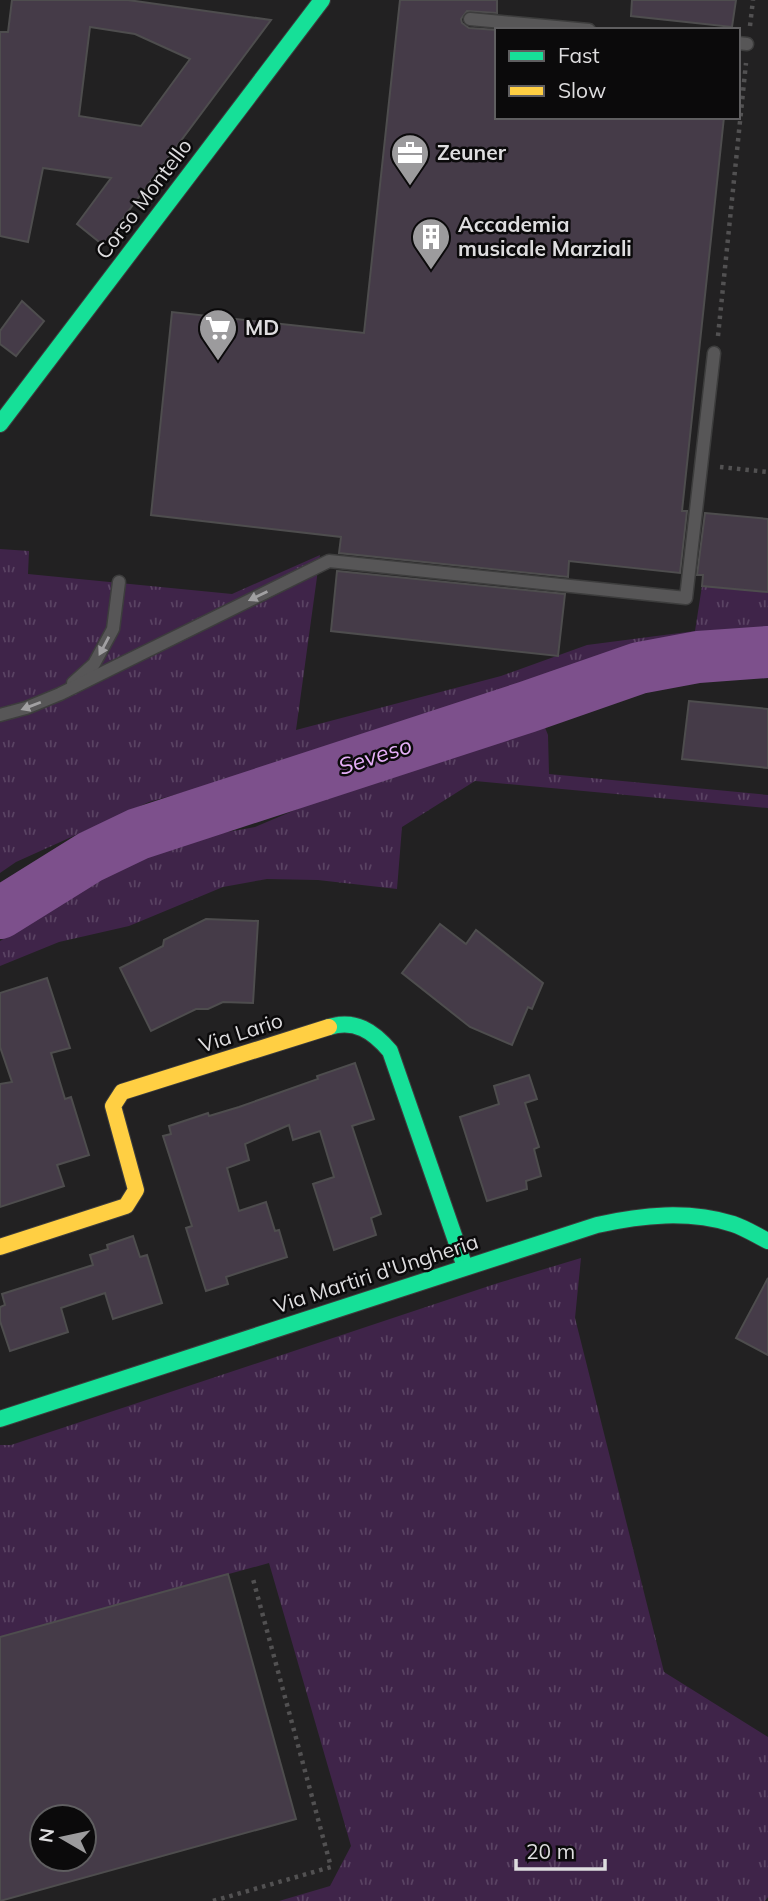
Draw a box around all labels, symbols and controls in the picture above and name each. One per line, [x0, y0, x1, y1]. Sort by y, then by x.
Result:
legend [495, 28, 740, 119]
text: Fast [558, 42, 600, 68]
text: Slow [558, 77, 606, 103]
office icon: Zeuner [389, 132, 431, 187]
street label: Corso Montello [89, 133, 197, 264]
place label: Zeuner [437, 139, 507, 165]
place label: Accademia musicale Marziali [458, 211, 632, 261]
building icon: Accademia musicale Marziali [410, 216, 452, 271]
supermarket icon: MD [197, 307, 239, 362]
place label: MD [245, 314, 279, 340]
one-way arrow [248, 591, 268, 602]
one-way arrow [98, 636, 110, 656]
one-way arrow [20, 700, 41, 711]
water label: Seveso [334, 730, 415, 781]
street label: Via Lario [196, 1006, 286, 1058]
street label: Via Martiri d'Ungheria [270, 1228, 481, 1318]
north arrow [28, 1803, 98, 1873]
text: N [33, 1826, 59, 1844]
scale bar [516, 1828, 605, 1872]
text: 20 m [526, 1838, 575, 1864]

